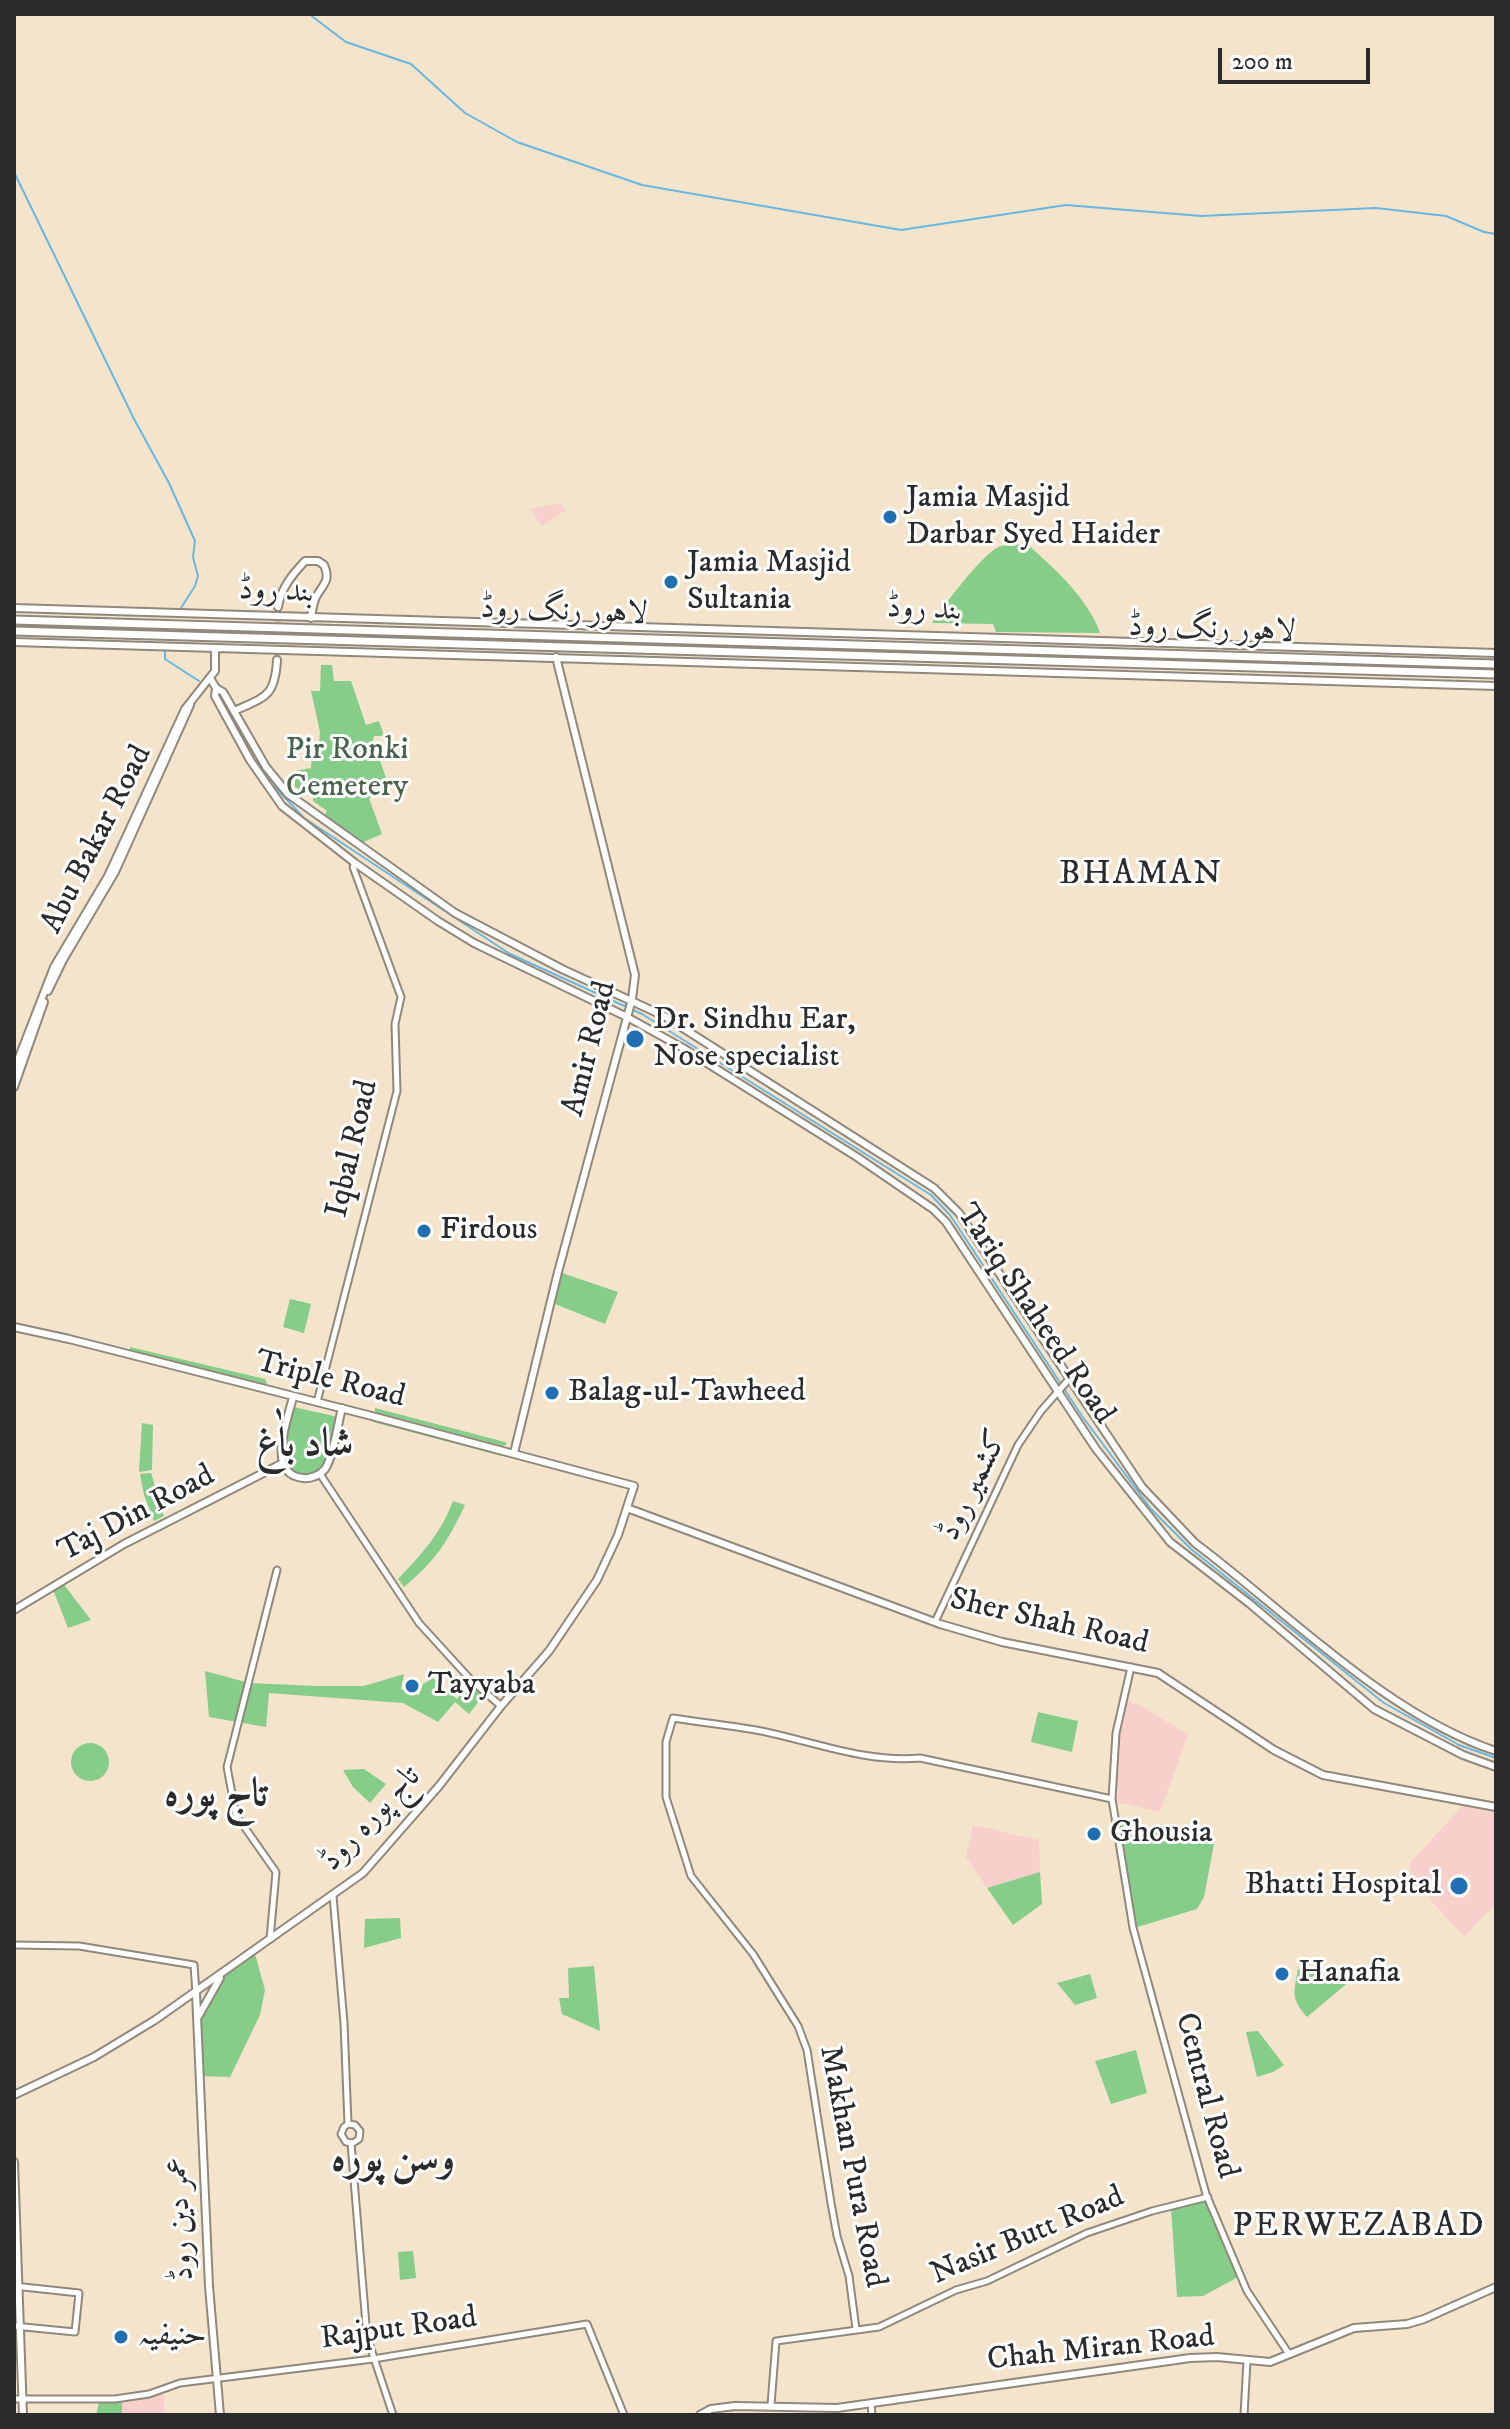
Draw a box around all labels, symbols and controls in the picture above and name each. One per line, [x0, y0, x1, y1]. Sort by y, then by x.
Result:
scale bar [1222, 32, 1374, 82]
text: 200 m [1232, 47, 1293, 77]
place label: Jamia Masjid Darbar Syed Haider [906, 480, 1160, 555]
marker: Jamia Masjid Darbar Syed Haider [881, 508, 899, 526]
place label: Jamia Masjid Sultania [687, 545, 851, 620]
street label: بند روڈ [238, 572, 314, 614]
marker: Jamia Masjid Sultania [662, 573, 680, 591]
street label: بند روڈ [886, 590, 962, 632]
street label: لاہور رنگ روڈ [480, 591, 648, 635]
street label: لاہور رنگ روڈ [1128, 609, 1296, 653]
park label: Pir Ronki Cemetery [285, 732, 409, 807]
street label: Abu Bakar Road [34, 740, 162, 940]
district label: BHAMAN [1059, 856, 1223, 896]
street label: Amir Road [556, 978, 626, 1120]
place label: Dr. Sindhu Ear, Nose specialist [653, 1002, 856, 1077]
marker: Dr. Sindhu Ear, Nose specialist [624, 1028, 646, 1050]
street label: Iqbal Road [320, 1077, 388, 1221]
street label: Tariq Shaheed Road [946, 1198, 1122, 1432]
place label: Firdous [440, 1212, 537, 1250]
marker: Firdous [415, 1222, 433, 1240]
street label: Triple Road [251, 1344, 409, 1418]
place label: Balag-ul-Tawheed [568, 1374, 806, 1412]
marker: Balag-ul-Tawheed [543, 1384, 561, 1402]
district label: شاد باٰغ [257, 1423, 353, 1471]
street label: کشمیر روڈ [932, 1424, 1018, 1548]
street label: Taj Din Road [52, 1458, 222, 1572]
street label: Sher Shah Road [946, 1582, 1152, 1664]
place label: Tayyaba [428, 1667, 535, 1705]
marker: Tayyaba [403, 1677, 421, 1695]
street label: تاج پورہ روڈ [314, 1759, 430, 1881]
district label: تاج پورہ [164, 1773, 268, 1821]
place label: Ghousia [1110, 1815, 1213, 1853]
marker: Ghousia [1085, 1825, 1103, 1843]
place label: Bhatti Hospital [1245, 1867, 1441, 1905]
marker: Bhatti Hospital [1448, 1875, 1470, 1897]
place label: Hanafia [1298, 1955, 1400, 1993]
marker: Hanafia [1273, 1965, 1291, 1983]
street label: Central Road [1165, 2009, 1245, 2183]
street label: Makhan Pura Road [809, 2043, 893, 2291]
district label: وسن پورہ [331, 2138, 455, 2186]
street label: عمر دین روڈ [160, 2156, 204, 2282]
street label: Nasir Butt Road [926, 2179, 1130, 2295]
district label: PERWEZABAD [1233, 2208, 1485, 2248]
street label: Rajput Road [318, 2300, 480, 2360]
place label: حنیفیہ [137, 2318, 207, 2356]
street label: Chah Miran Road [986, 2319, 1216, 2381]
marker: حنیفیہ [112, 2328, 130, 2346]

